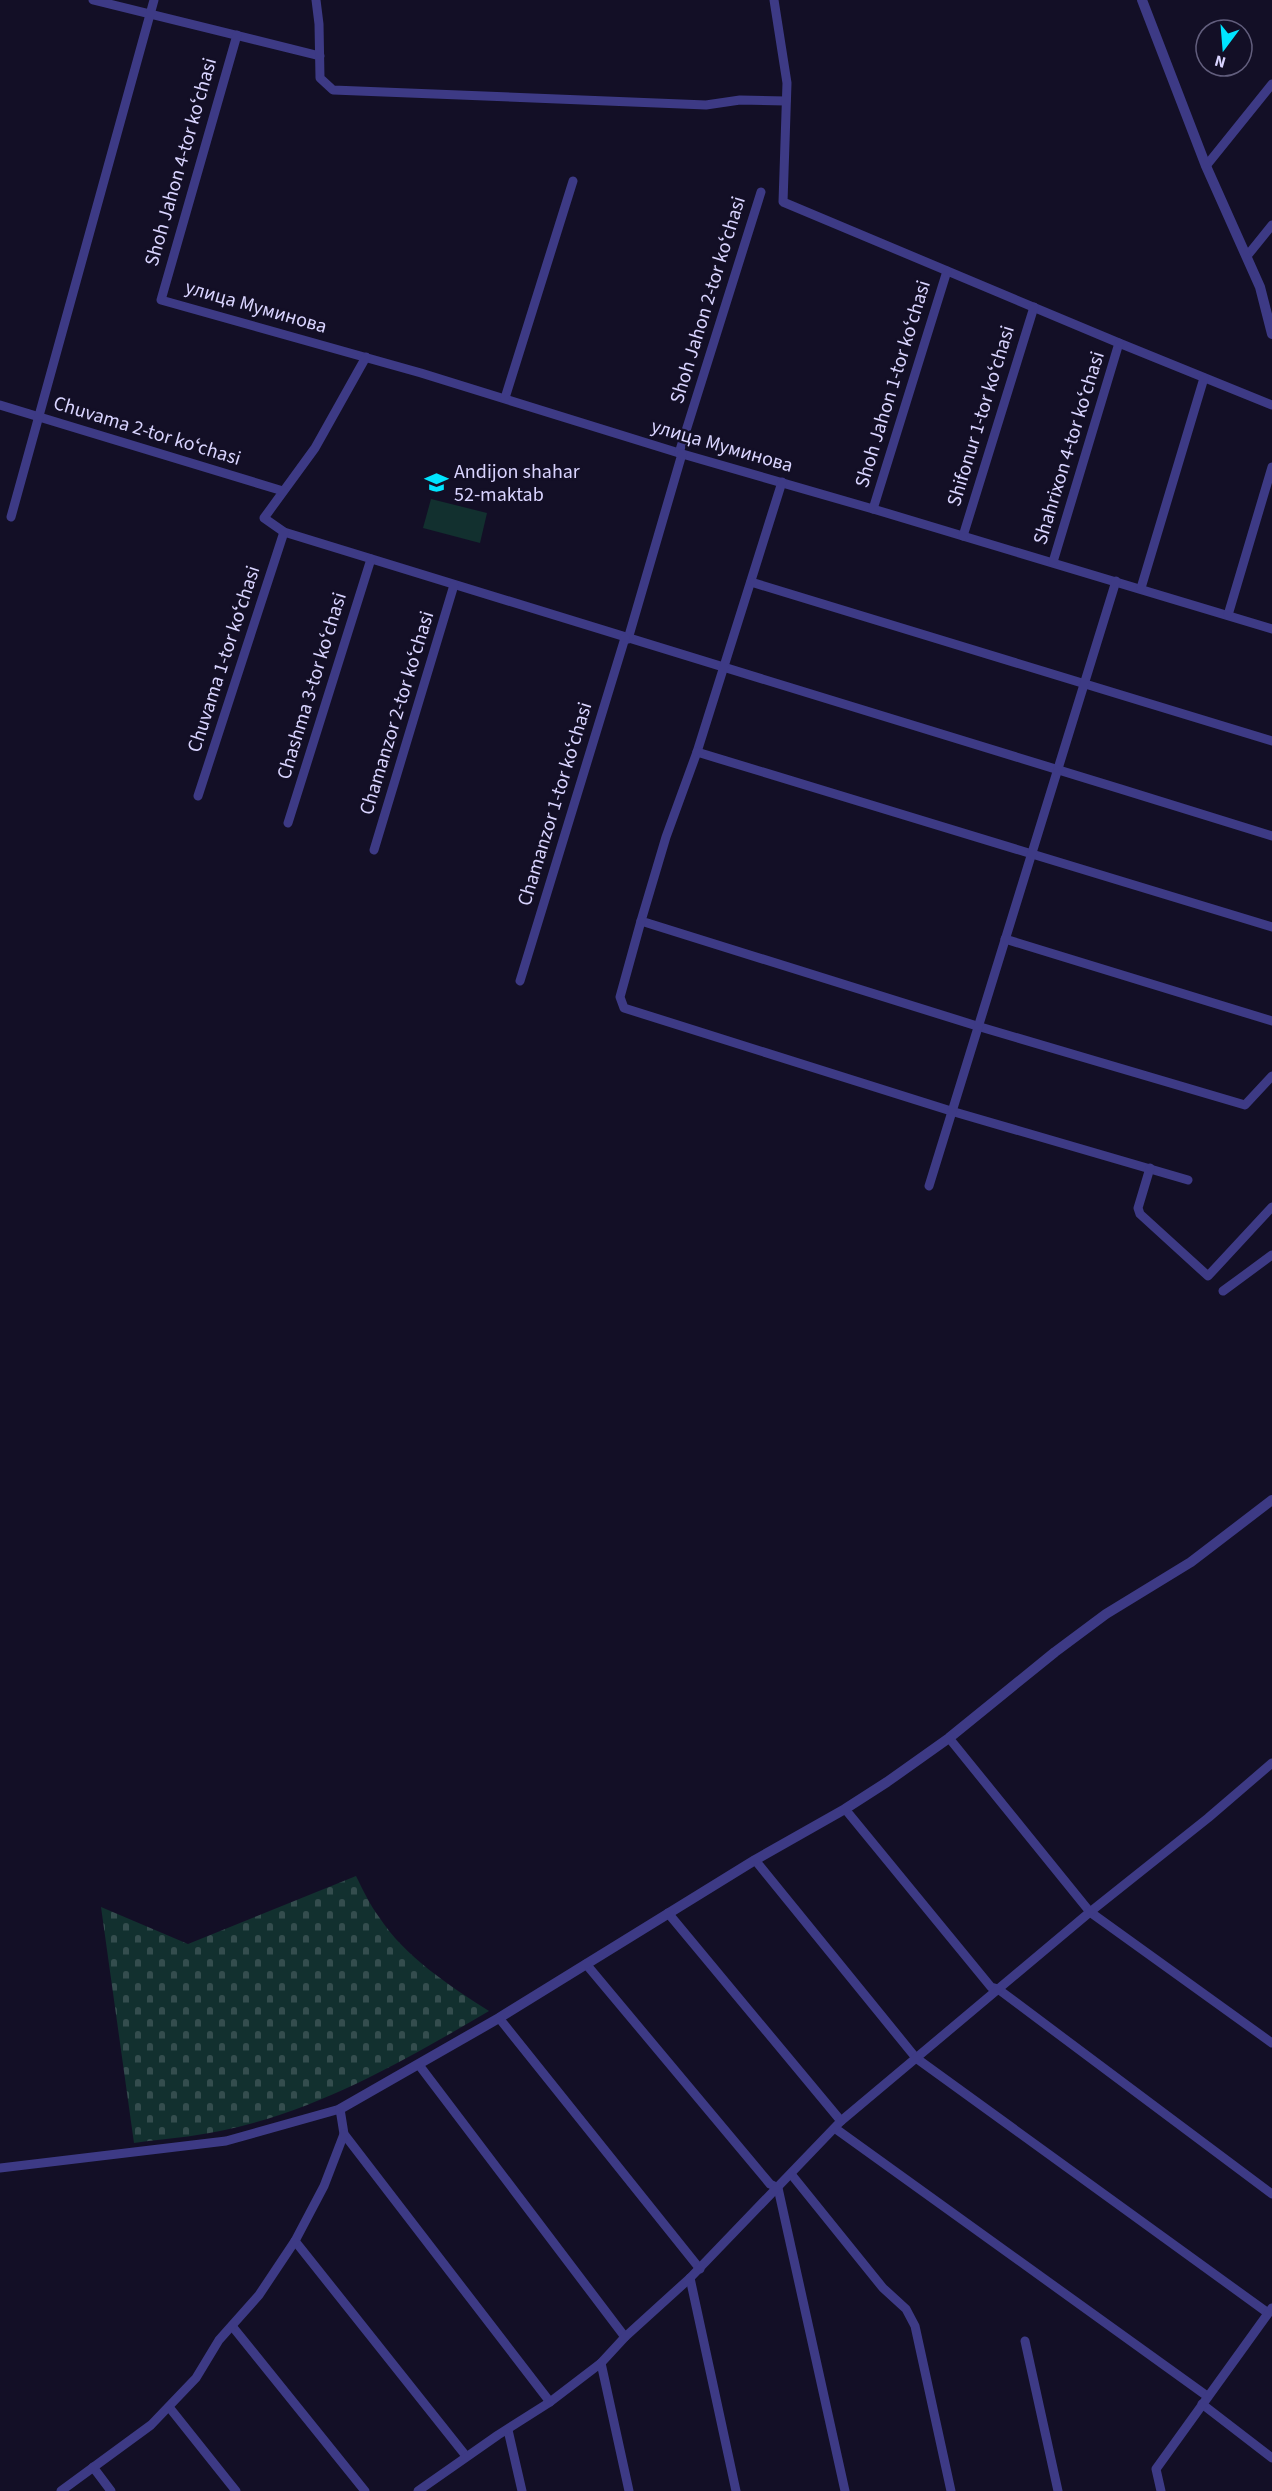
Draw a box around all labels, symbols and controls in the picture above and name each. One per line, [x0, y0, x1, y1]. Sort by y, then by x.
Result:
north arrow [1194, 18, 1254, 78]
text: N [1212, 49, 1228, 73]
street label: Shoh Jahon 4-tor koʻchasi [138, 55, 224, 269]
street label: Shoh Jahon 2-tor koʻchasi [663, 193, 753, 407]
street label: улица Муминова [182, 273, 330, 341]
street label: Shoh Jahon 1-tor koʻchasi [848, 277, 938, 491]
street label: Shifonur 1-tor koʻchasi [940, 322, 1022, 510]
street label: Shahrixon 4-tor koʻchasi [1026, 348, 1112, 548]
street label: Chuvama 2-tor koʻchasi [50, 389, 244, 473]
street label: улица Муминова [648, 412, 796, 480]
place label: Andijon shahar 52-maktab [454, 458, 580, 509]
school or university icon: Andijon shahar 52-maktab [423, 470, 449, 496]
street label: Chuvama 1-tor koʻchasi [181, 562, 267, 756]
street label: Chashma 3-tor koʻchasi [270, 589, 354, 783]
street label: Chamanzor 2-tor koʻchasi [353, 608, 441, 818]
street label: Chamanzor 1-tor koʻchasi [511, 699, 599, 909]

